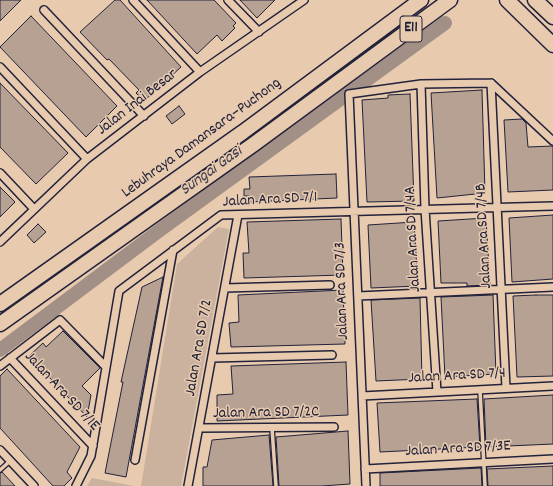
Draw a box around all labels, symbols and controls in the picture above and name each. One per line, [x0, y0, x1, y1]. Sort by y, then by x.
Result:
road number: E11 [400, 16, 422, 42]
street label: Jalan Inai Besar [94, 66, 182, 140]
street label: Lebuhraya Damansara–Puchong [118, 75, 286, 203]
water label: Sungai Gasi [177, 143, 247, 201]
street label: Jalan Ara SD 7/4B [473, 183, 497, 289]
street label: Jalan Ara SD 7/4A [402, 185, 426, 293]
street label: Jalan Ara SD 7/1 [222, 189, 318, 213]
street label: Jalan Ara SD 7/3 [332, 242, 354, 340]
street label: Jalan Ara SD 7/2 [182, 298, 218, 398]
street label: Jalan Ara SD 7/1E [19, 348, 103, 436]
street label: Jalan Ara SD 7/4 [408, 365, 506, 389]
street label: Jalan Ara SD 7/2C [213, 403, 319, 425]
street label: Jalan Ara SD 7/3E [405, 438, 511, 462]

